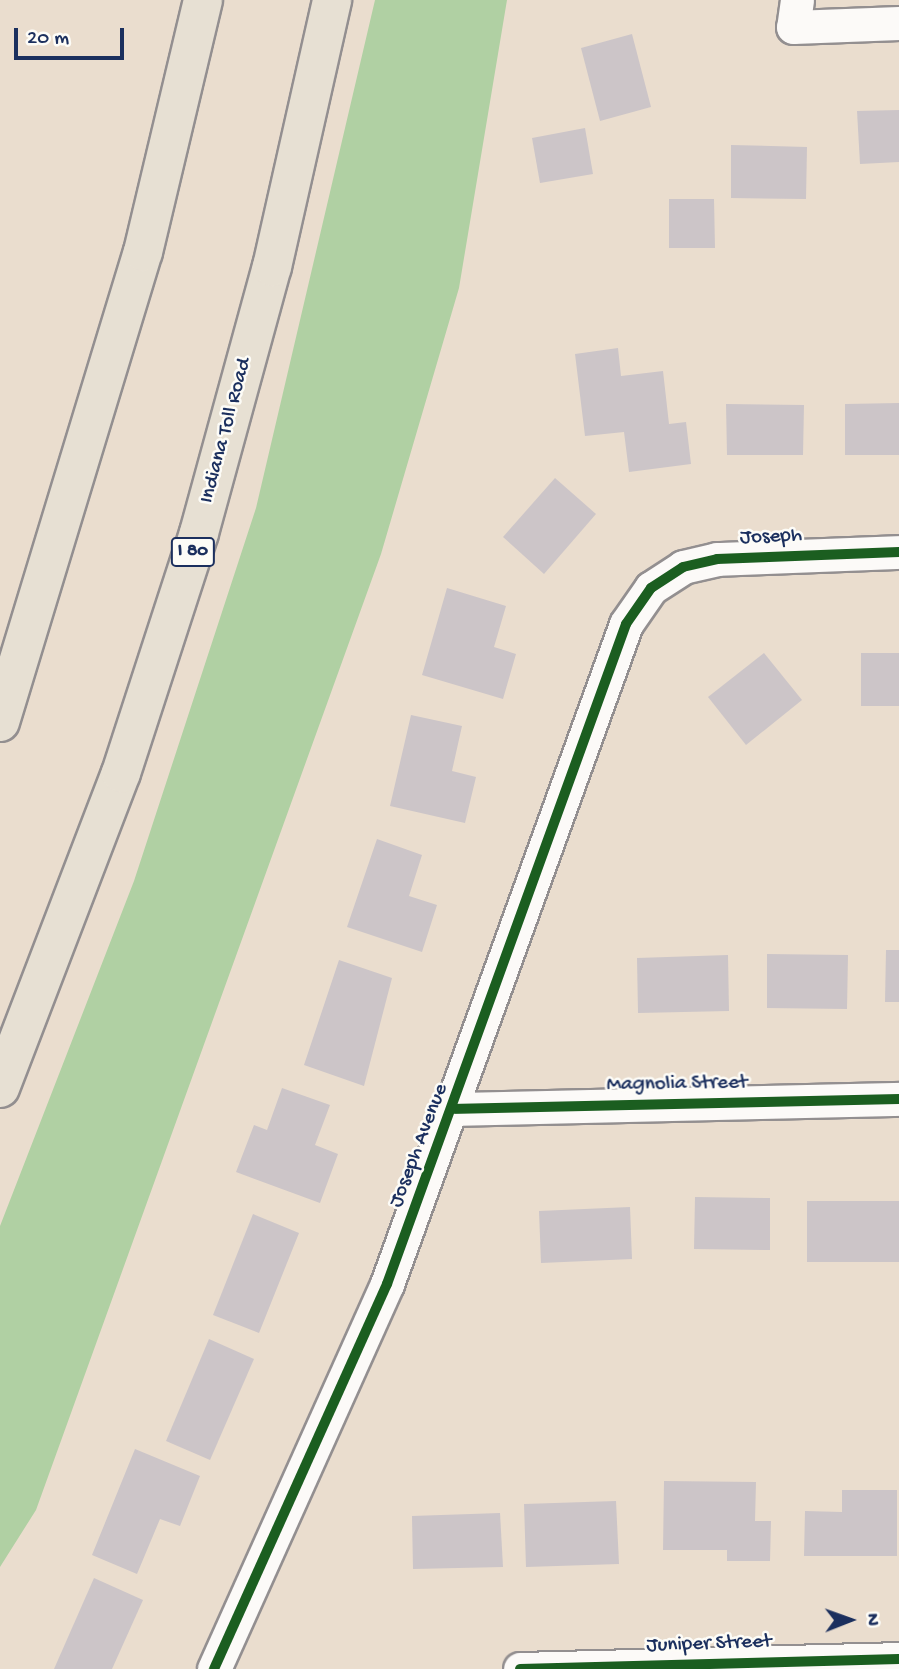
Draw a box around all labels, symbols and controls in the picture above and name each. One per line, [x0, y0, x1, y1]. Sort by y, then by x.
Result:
scale bar [18, 14, 128, 58]
text: 20 m [27, 27, 69, 52]
street label: Indiana Toll Road [196, 356, 258, 506]
street label: Joseph [739, 524, 803, 552]
road number: I 80 [170, 537, 216, 568]
street label: Magnolia Street [606, 1071, 748, 1099]
street label: Joseph Avenue [385, 1081, 455, 1211]
north arrow [815, 1585, 885, 1655]
text: N [860, 1613, 883, 1626]
street label: Juniper Street [646, 1630, 772, 1660]

